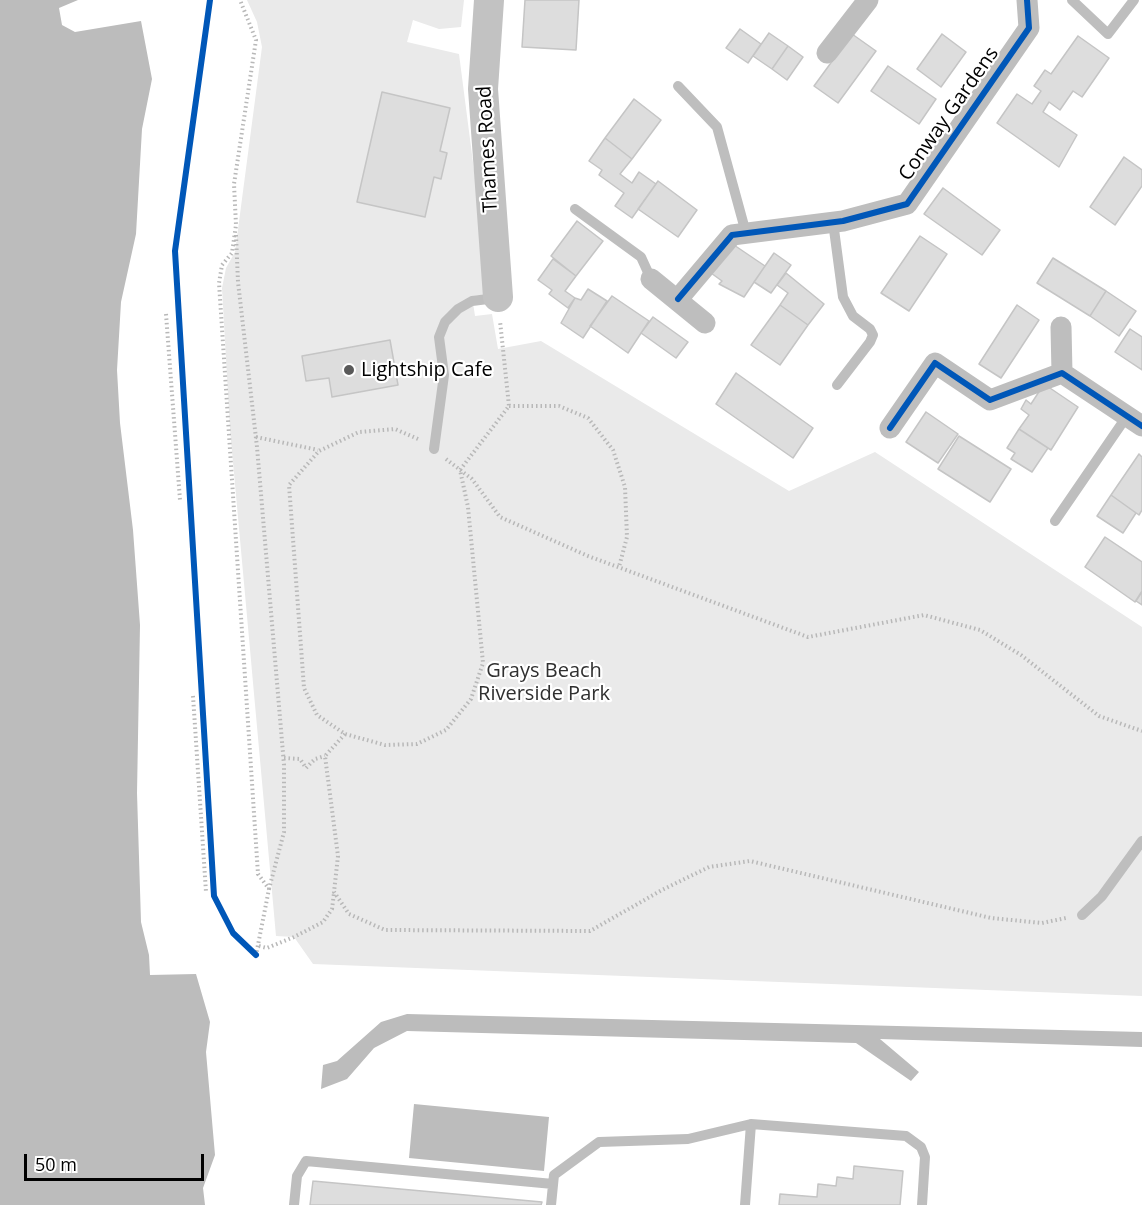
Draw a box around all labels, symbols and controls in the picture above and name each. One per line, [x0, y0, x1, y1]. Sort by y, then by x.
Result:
street label: Conway Gardens [894, 42, 1004, 186]
street label: Thames Road [473, 85, 503, 213]
place label: Lightship Cafe [361, 358, 493, 382]
marker: Lightship Cafe [342, 363, 356, 377]
park label: Grays Beach Riverside Park [478, 659, 610, 706]
scale bar [27, 1142, 207, 1180]
text: 50 m [35, 1152, 77, 1176]

